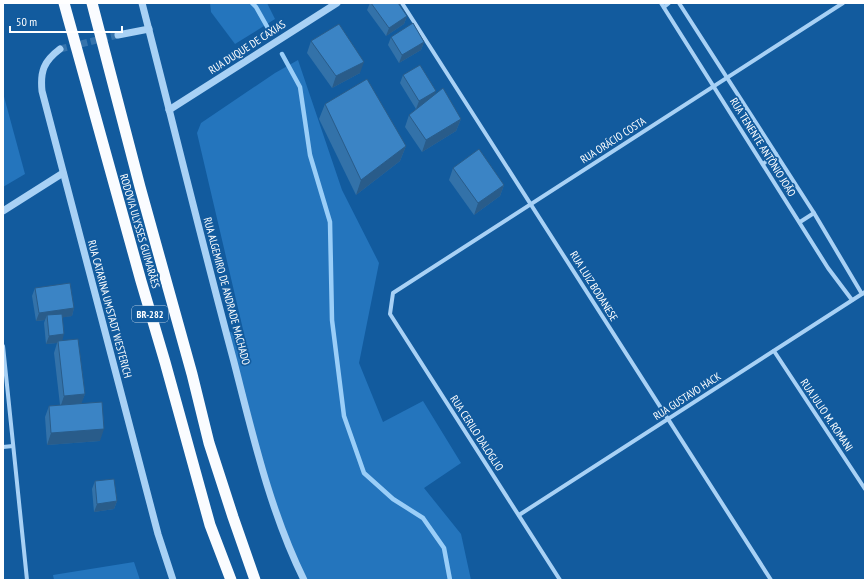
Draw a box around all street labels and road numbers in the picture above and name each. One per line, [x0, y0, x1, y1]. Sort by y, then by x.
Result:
street label: RUA DUQUE DE CAXIAS [206, 17, 288, 77]
street label: RUA TENENTE ANTÔNIO JOÃO [727, 95, 799, 199]
street label: RUA ORÁCIO COSTA [578, 113, 649, 166]
street label: RODOVIA ULYSSES GUIMARÃES [117, 172, 163, 290]
street label: RUA ALGEMIRO DE ANDRADE MACHADO [201, 216, 253, 366]
street label: RUA CATARINA UMSTADT WESTERICH [85, 238, 135, 380]
street label: RUA LUIZ BODANESE [567, 248, 621, 324]
road number: BR-282 [132, 306, 168, 322]
street label: RUA GUSTAVO HACK [651, 369, 724, 423]
street label: RUA JULIO M. ROMANI [798, 376, 856, 454]
street label: RUA CERILO DALOGLIO [447, 393, 507, 473]

